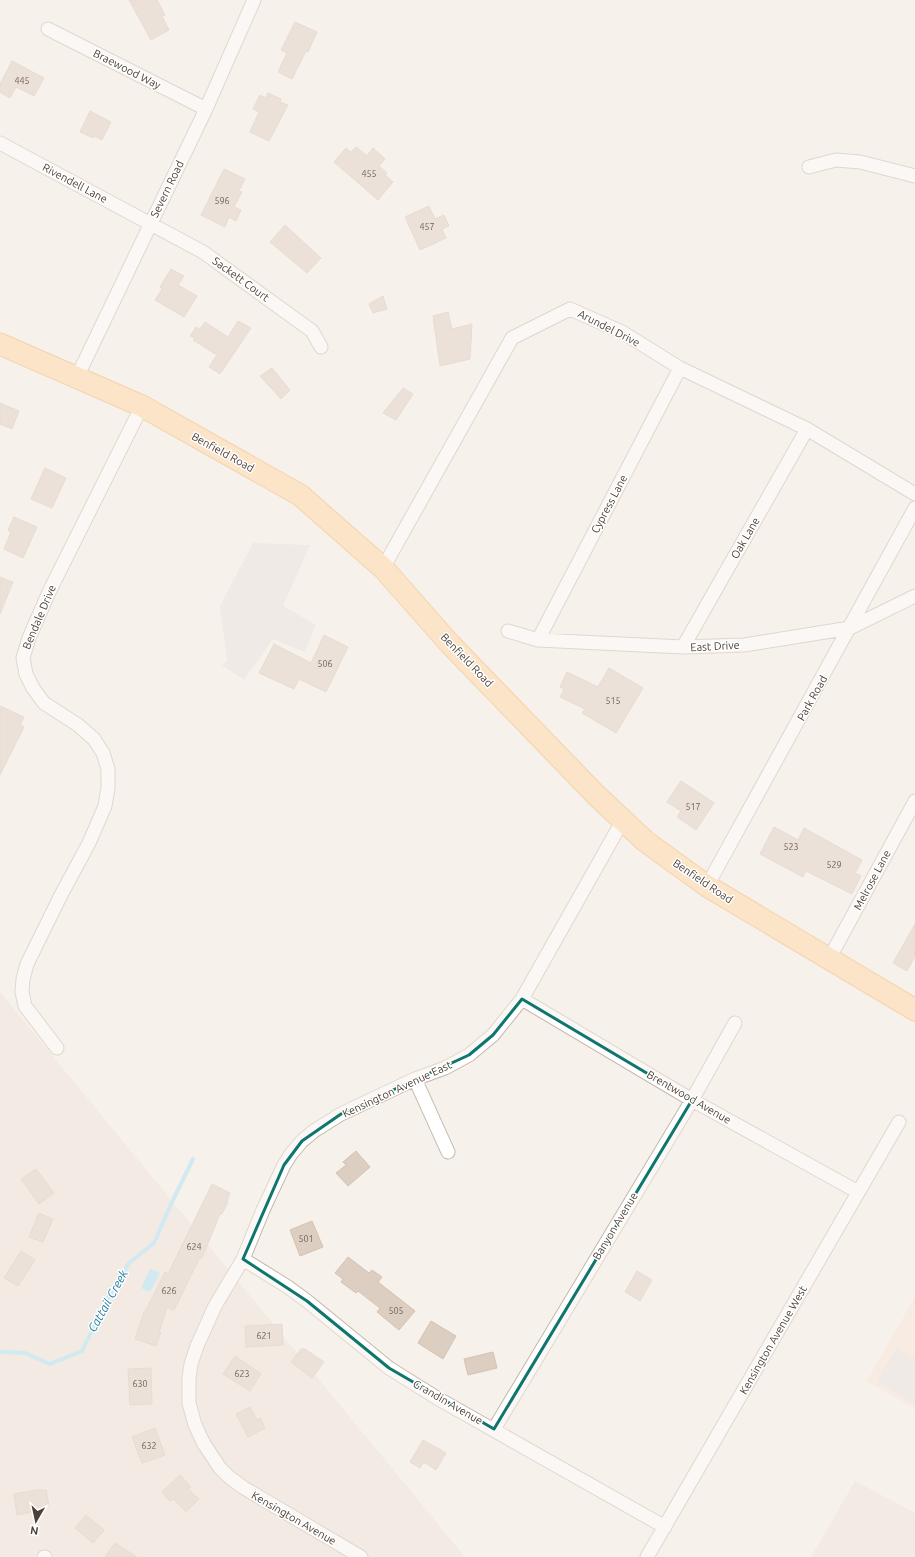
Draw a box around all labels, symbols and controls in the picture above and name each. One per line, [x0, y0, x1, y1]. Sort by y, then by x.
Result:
street label: Braewood Way [91, 47, 163, 91]
house number: 445 [14, 76, 30, 86]
street label: Severn Road [148, 159, 186, 219]
street label: Rivendell Lane [41, 161, 109, 205]
house number: 455 [361, 169, 377, 179]
house number: 596 [214, 196, 230, 206]
house number: 457 [419, 222, 435, 232]
street label: Sackett Court [210, 254, 272, 304]
street label: Arundel Drive [576, 307, 642, 349]
street label: Benfield Road [190, 430, 256, 474]
street label: Cypress Lane [589, 473, 629, 535]
street label: Oak Lane [728, 515, 762, 561]
street label: Bendale Drive [20, 583, 58, 651]
street label: Benfield Road [439, 631, 495, 689]
street label: East Drive [690, 639, 740, 653]
house number: 506 [317, 659, 333, 669]
street label: Park Road [795, 673, 829, 723]
house number: 515 [605, 696, 621, 706]
house number: 517 [685, 802, 701, 812]
house number: 523 [783, 842, 799, 852]
street label: Melrose Lane [851, 848, 893, 912]
street label: Benfield Road [671, 857, 735, 905]
house number: 529 [826, 860, 842, 870]
street label: Kensington Avenue East [341, 1058, 454, 1120]
street label: Brentwood Avenue [645, 1068, 733, 1126]
street label: Banyon Avenue [590, 1190, 640, 1262]
house number: 501 [298, 1234, 314, 1244]
house number: 624 [186, 1242, 202, 1252]
water label: Cattail Creek [85, 1267, 130, 1334]
street label: Kensington Avenue West [737, 1283, 809, 1396]
house number: 626 [161, 1286, 177, 1296]
house number: 505 [388, 1306, 404, 1316]
house number: 621 [256, 1331, 272, 1341]
house number: 623 [234, 1369, 250, 1379]
street label: Grandin Avenue [411, 1377, 485, 1427]
house number: 630 [132, 1379, 148, 1389]
house number: 632 [141, 1441, 157, 1451]
street label: Kensington Avenue [250, 1489, 338, 1547]
north arrow [16, 1501, 56, 1541]
text: N [29, 1524, 39, 1537]

